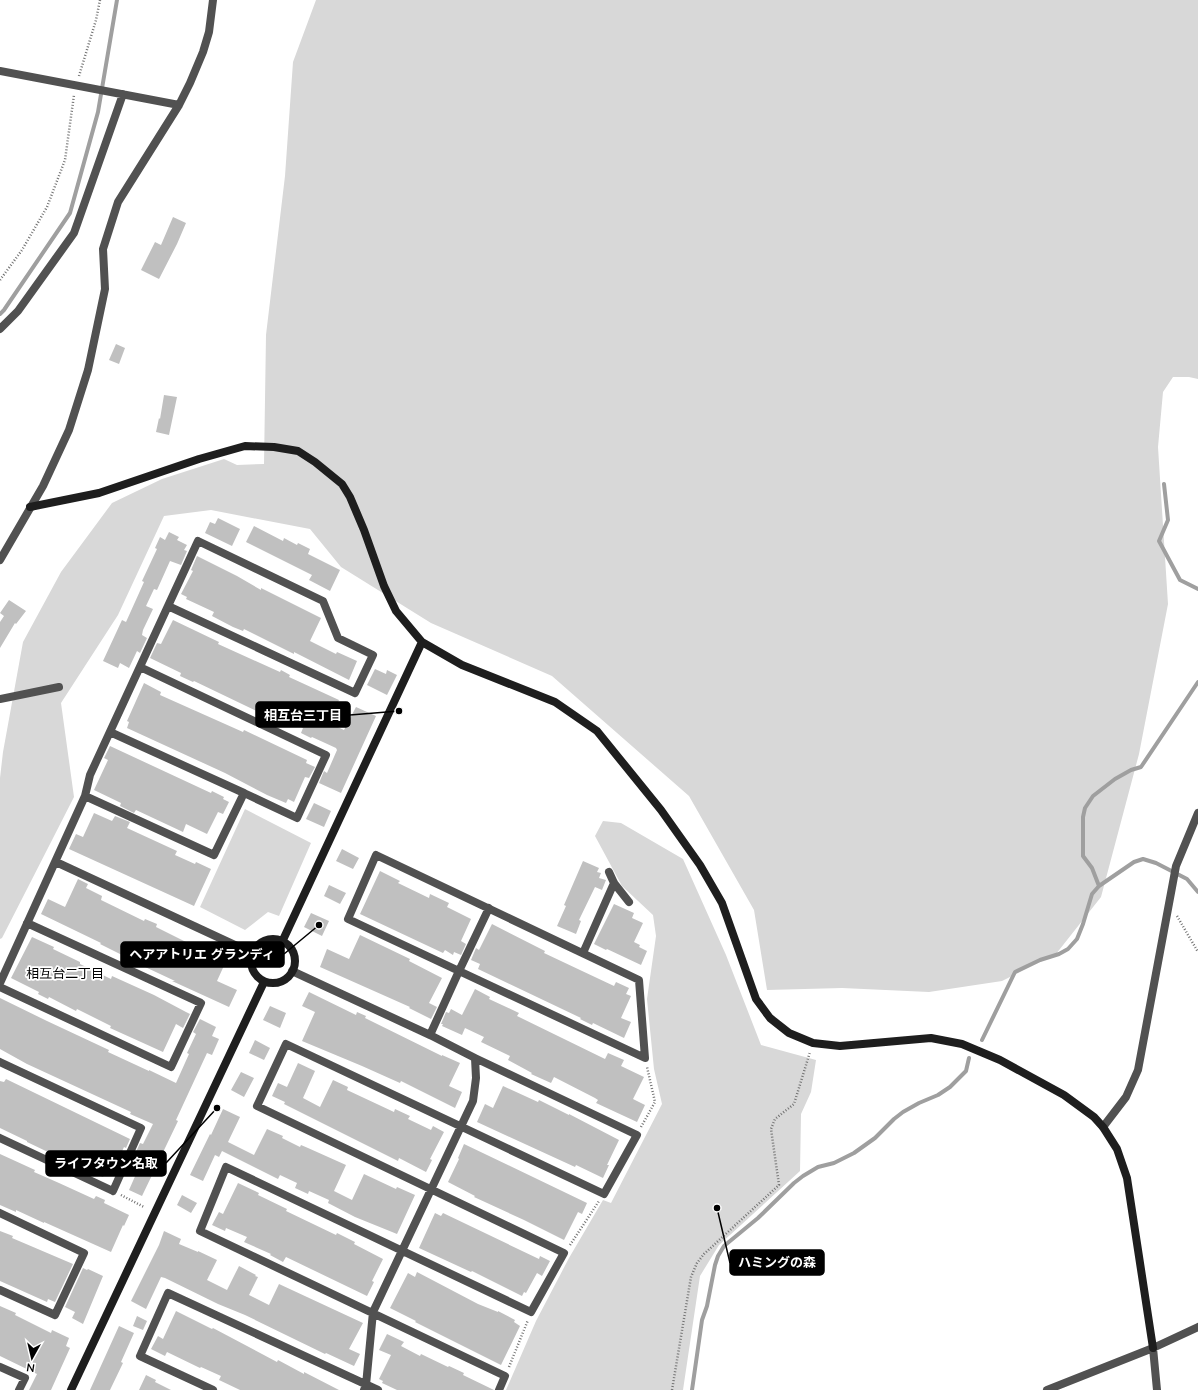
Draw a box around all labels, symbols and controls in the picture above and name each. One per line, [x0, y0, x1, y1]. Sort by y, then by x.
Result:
callout: 相互台三丁目 [256, 702, 350, 727]
text: 相互台三丁目 [264, 707, 342, 723]
callout: ヘアアトリエ グランディ [121, 942, 284, 967]
text: ヘアアトリエ グランディ [129, 946, 275, 962]
district label: 相互台二丁目 [26, 965, 104, 981]
callout: ライフタウン名取 [46, 1151, 166, 1176]
text: ライフタウン名取 [54, 1155, 158, 1171]
callout: ハミングの森 [730, 1250, 824, 1275]
text: ハミングの森 [738, 1254, 816, 1270]
north arrow [12, 1338, 52, 1378]
text: N [26, 1360, 36, 1375]

